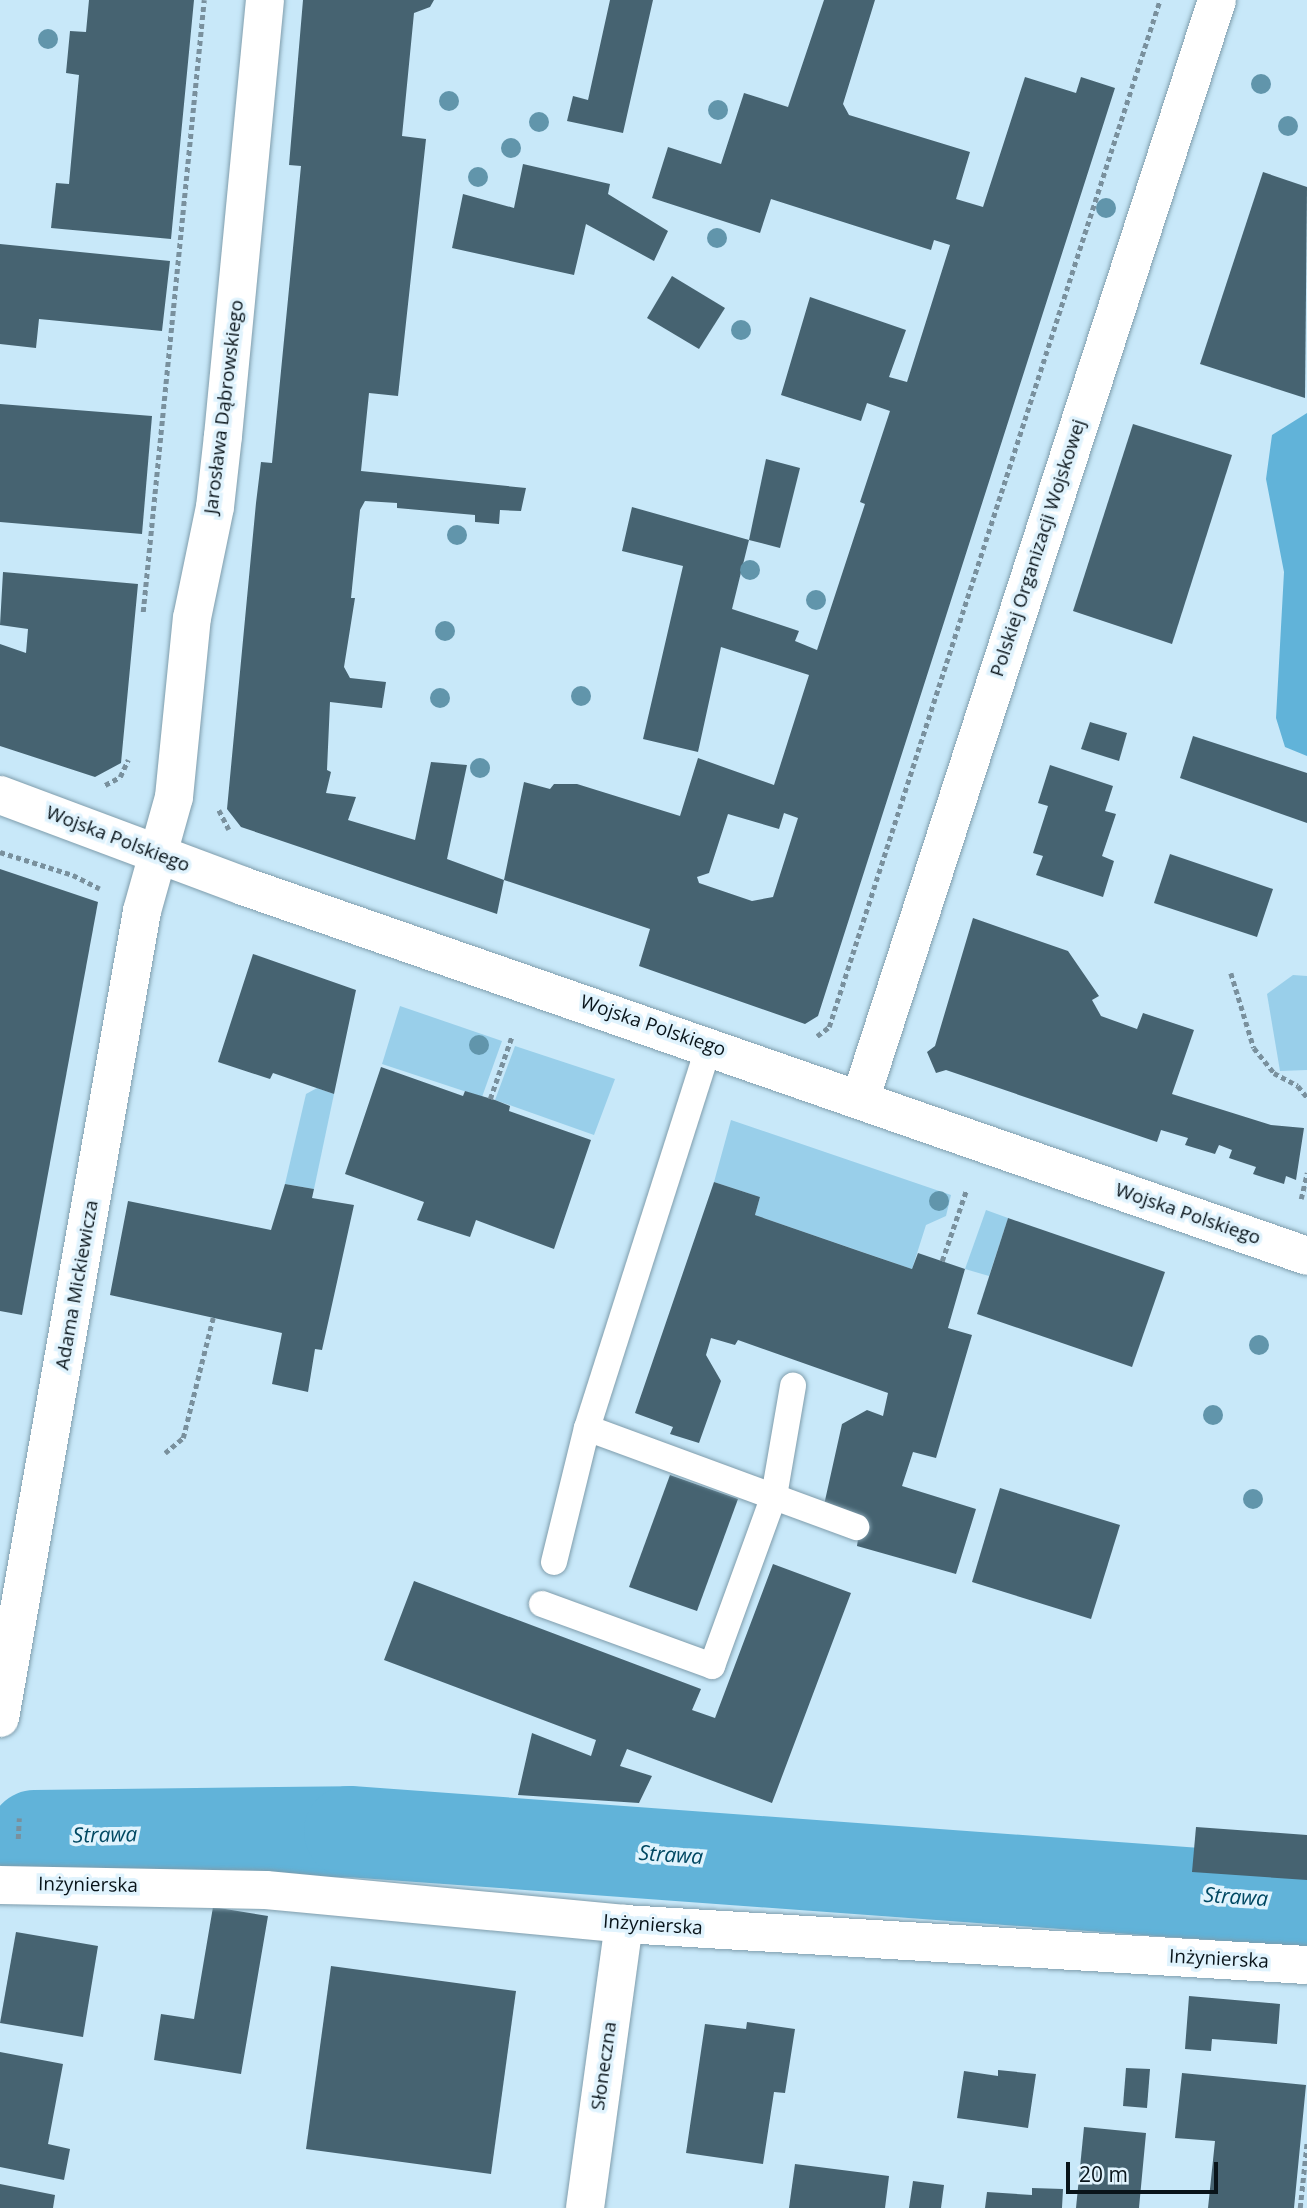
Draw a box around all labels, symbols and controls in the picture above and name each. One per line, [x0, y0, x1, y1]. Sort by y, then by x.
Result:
street label: Jarosława Dąbrowskiego [200, 299, 248, 515]
street label: Polskiej Organizacji Wojskowej [986, 416, 1090, 680]
street label: Wojska Polskiego [43, 801, 193, 877]
street label: Wojska Polskiego [577, 990, 729, 1062]
street label: Wojska Polskiego [1112, 1178, 1264, 1250]
street label: Adama Mickiewicza [51, 1198, 103, 1372]
water label: Strawa [73, 1821, 137, 1847]
water label: Strawa [638, 1839, 704, 1869]
street label: Inżynierska [38, 1873, 138, 1897]
water label: Strawa [1203, 1881, 1269, 1911]
street label: Inżynierska [602, 1910, 704, 1940]
street label: Inżynierska [1169, 1945, 1269, 1973]
street label: Słoneczna [587, 2020, 621, 2112]
scale bar [1069, 2148, 1221, 2192]
text: 20 m [1079, 2160, 1128, 2188]

